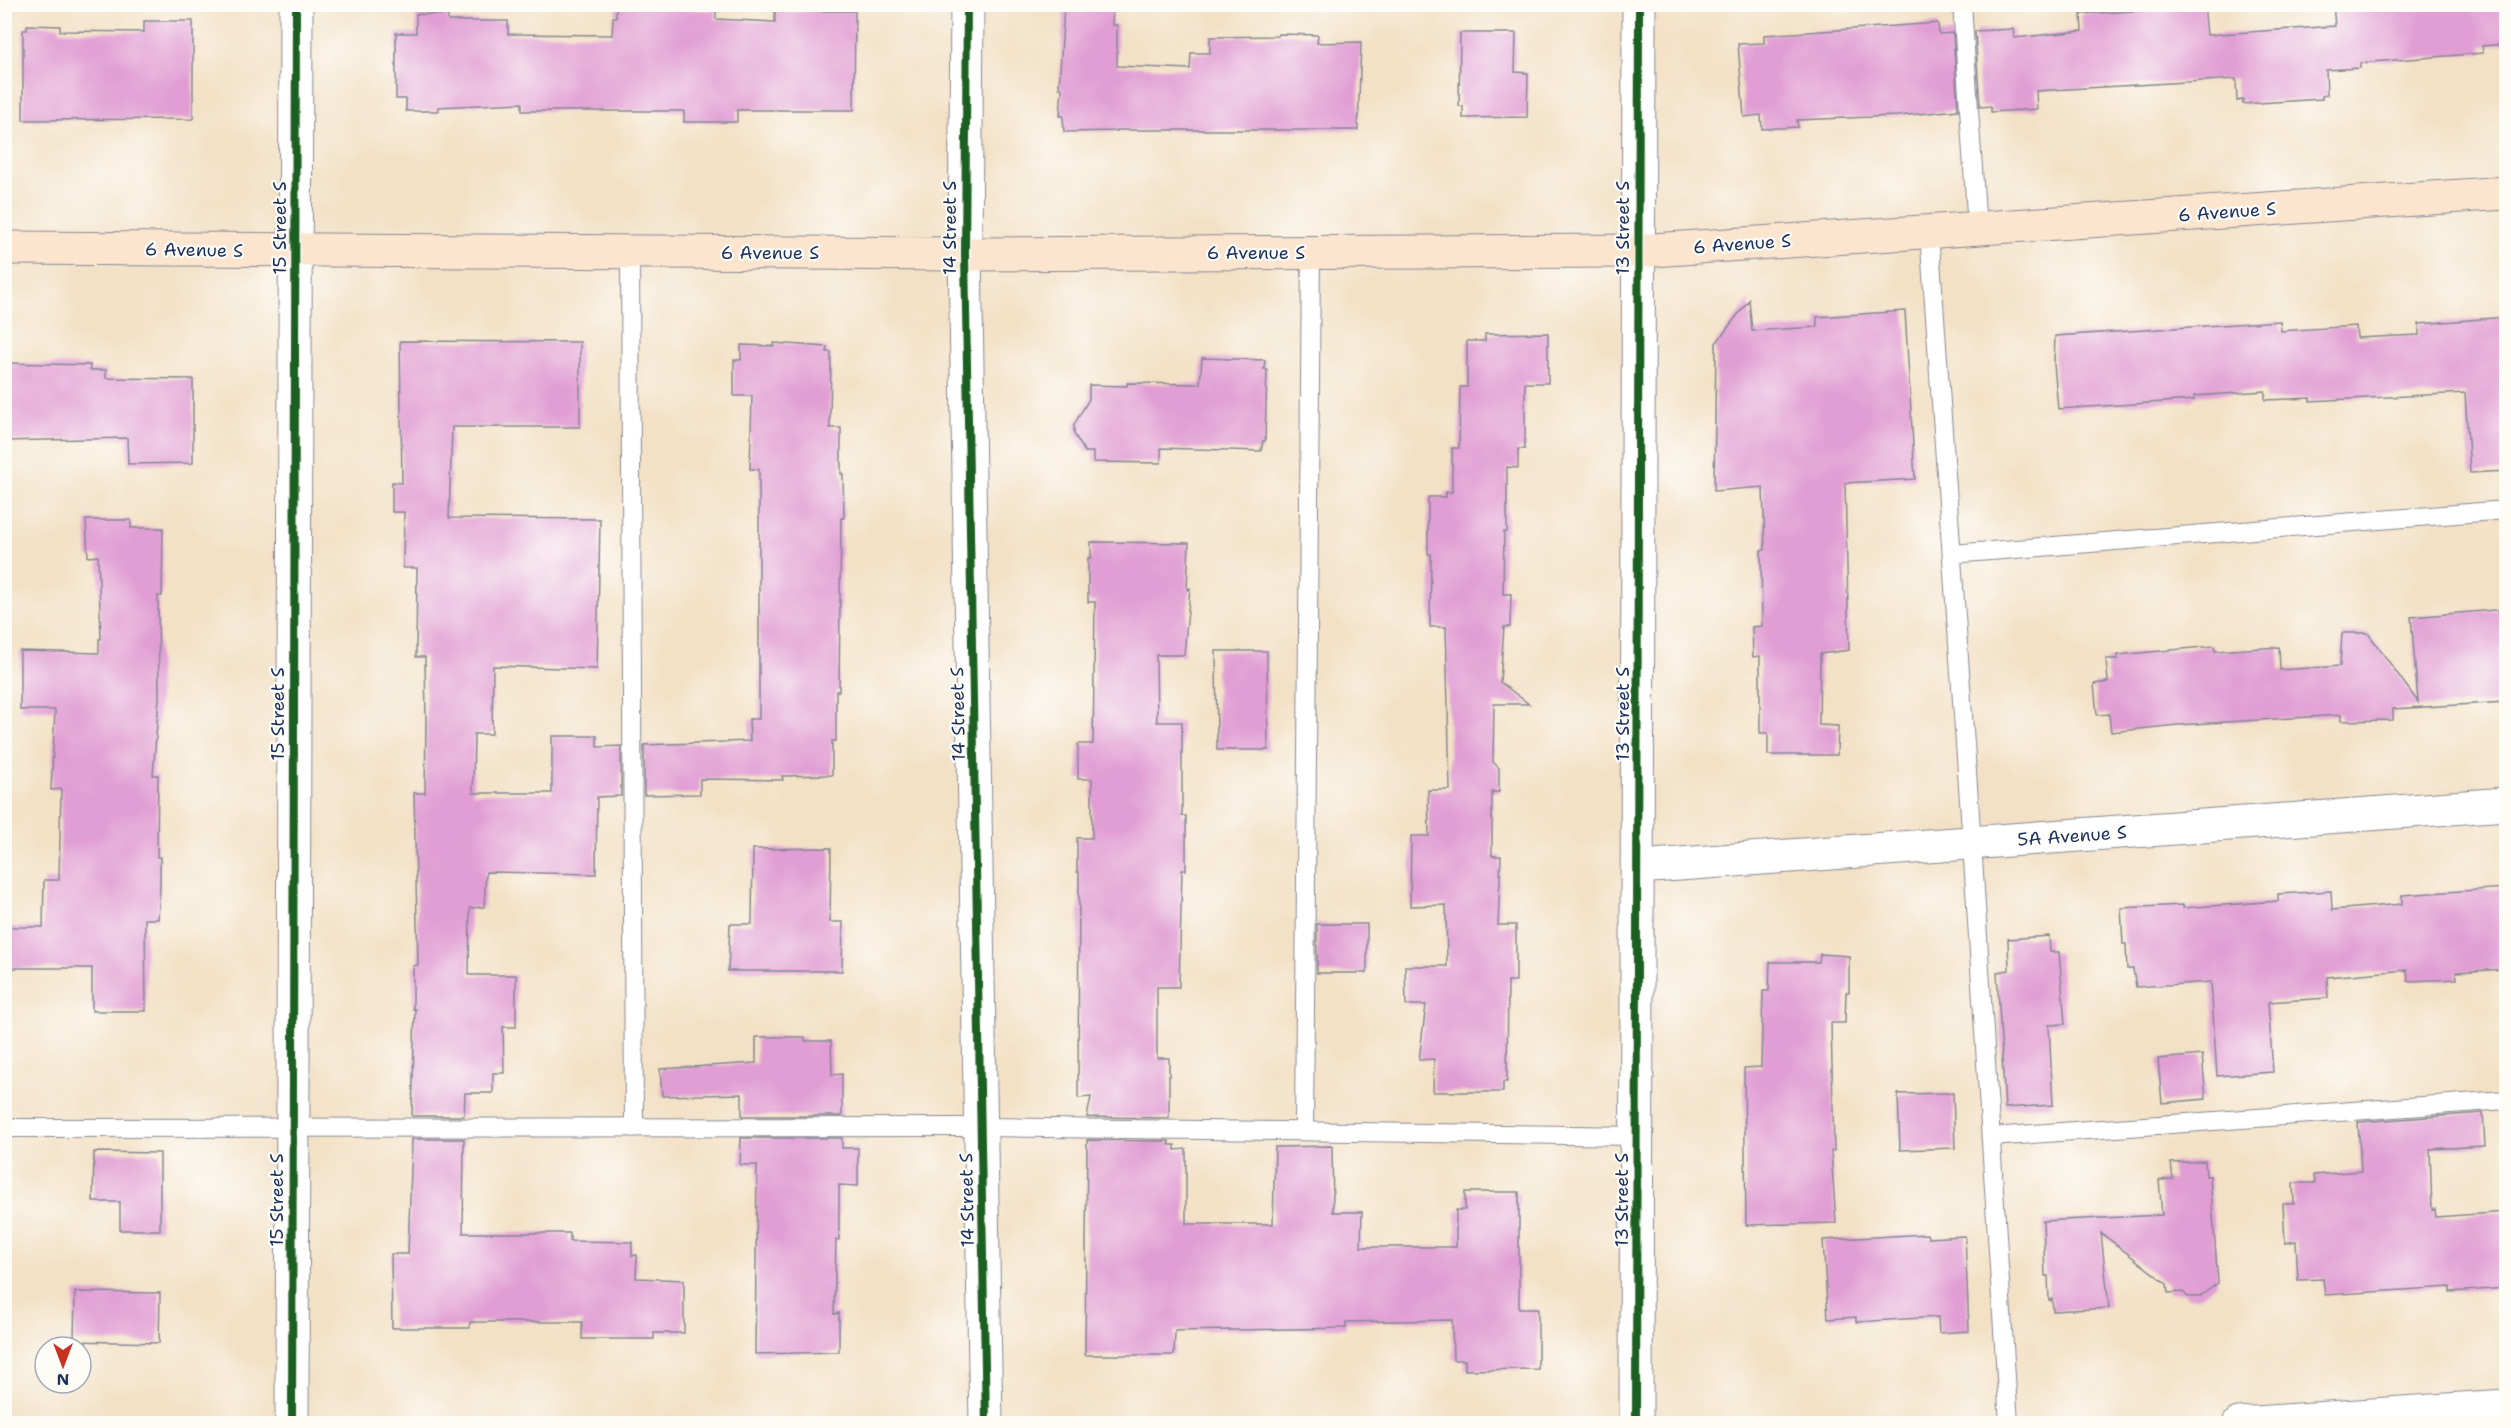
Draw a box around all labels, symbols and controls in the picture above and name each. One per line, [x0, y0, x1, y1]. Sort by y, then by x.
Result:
street label: 15 Street S [268, 181, 292, 275]
street label: 14 Street S [938, 181, 962, 275]
street label: 13 Street S [1611, 181, 1635, 275]
street label: 6 Avenue S [2177, 197, 2277, 227]
street label: 6 Avenue S [1692, 229, 1792, 259]
street label: 6 Avenue S [145, 237, 243, 263]
street label: 6 Avenue S [721, 241, 819, 265]
street label: 6 Avenue S [1207, 241, 1305, 265]
street label: 15 Street S [266, 667, 290, 761]
street label: 14 Street S [945, 667, 971, 761]
street label: 13 Street S [1611, 667, 1635, 761]
street label: 5A Avenue S [2016, 820, 2128, 852]
street label: 15 Street S [265, 1153, 289, 1247]
street label: 14 Street S [954, 1153, 980, 1247]
street label: 13 Street S [1610, 1153, 1634, 1247]
north arrow [33, 1335, 93, 1395]
text: N [57, 1369, 69, 1390]

